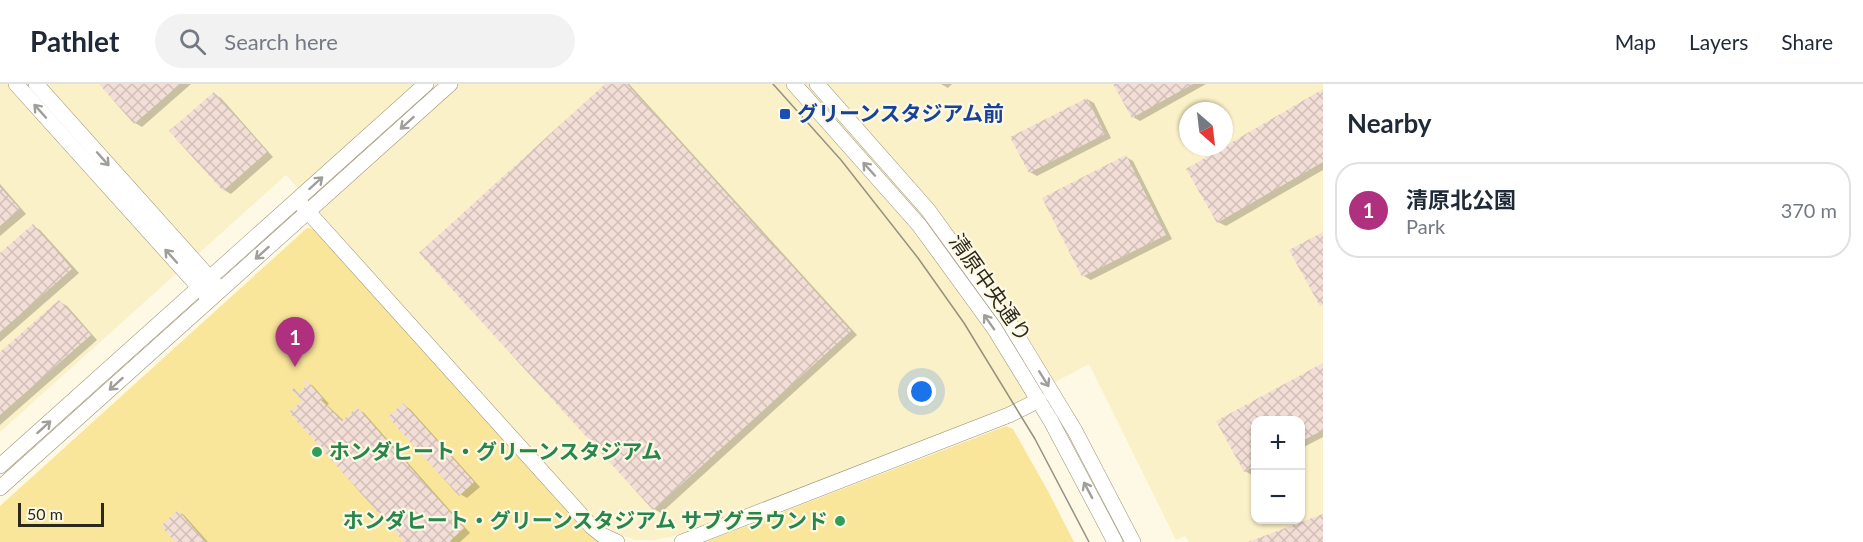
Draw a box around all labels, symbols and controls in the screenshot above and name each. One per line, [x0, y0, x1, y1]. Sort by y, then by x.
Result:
search box [155, 14, 575, 68]
text: Pathlet [30, 24, 119, 58]
icon: search [176, 25, 209, 58]
text: Search here [224, 28, 338, 55]
text: Map [1615, 29, 1656, 54]
text: Layers [1689, 29, 1748, 54]
text: Share [1781, 29, 1833, 54]
place label: グリーンスタジアム前 [797, 100, 1004, 125]
north arrow [1179, 102, 1233, 156]
one-way arrow [33, 104, 47, 119]
marker: グリーンスタジアム前 [778, 107, 792, 121]
text: Nearby [1347, 107, 1432, 139]
one-way arrow [400, 116, 415, 130]
one-way arrow [96, 151, 110, 166]
one-way arrow [862, 161, 876, 176]
one-way arrow [309, 176, 324, 190]
text: 清原北公園 [1406, 186, 1516, 213]
text: 1 [1363, 198, 1374, 222]
text: 370 m [1781, 198, 1837, 222]
text: Park [1406, 214, 1445, 238]
street label: 清原中央通り [945, 228, 1038, 346]
one-way arrow [254, 246, 269, 260]
one-way arrow [164, 248, 178, 263]
one-way arrow [983, 314, 996, 330]
pin: 1 [276, 318, 314, 367]
one-way arrow [1039, 370, 1051, 387]
one-way arrow [109, 376, 124, 391]
your location [907, 377, 936, 406]
map controls [1251, 416, 1305, 524]
button: + [1251, 416, 1305, 470]
one-way arrow [36, 420, 51, 434]
place label: ホンダヒート・グリーンスタジアム [329, 438, 662, 463]
marker: ホンダヒート・グリーンスタジアム [310, 445, 324, 459]
button: − [1251, 470, 1305, 524]
one-way arrow [1082, 482, 1094, 499]
scale bar [18, 500, 104, 528]
text: 50 m [27, 504, 63, 523]
place label: ホンダヒート・グリーンスタジアム サブグラウンド [343, 507, 828, 532]
marker: ホンダヒート・グリーンスタジアム サブグラウンド [833, 514, 847, 528]

